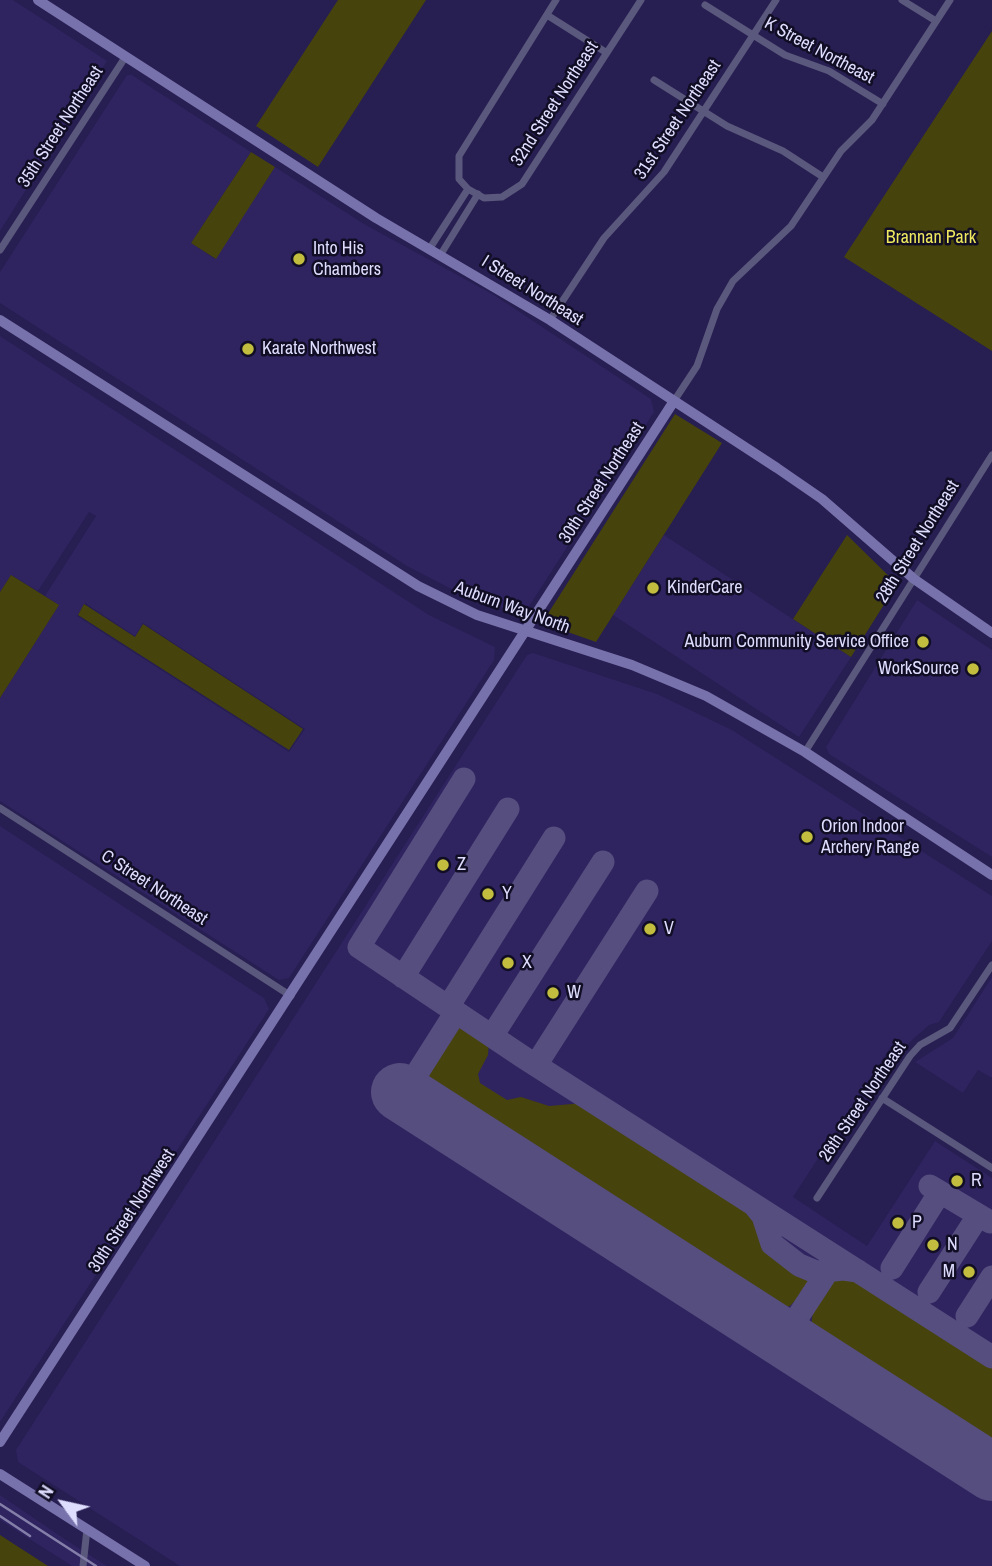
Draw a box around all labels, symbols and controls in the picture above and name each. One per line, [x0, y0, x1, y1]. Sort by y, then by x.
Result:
street label: K Street Northeast [760, 13, 878, 89]
street label: 32nd Street Northeast [507, 38, 603, 170]
street label: 31st Street Northeast [630, 56, 726, 184]
street label: 35th Street Northeast [14, 62, 108, 192]
park label: Brannan Park [886, 227, 976, 249]
place label: Into His Chambers [313, 238, 381, 280]
marker: Into His Chambers [291, 251, 307, 267]
street label: I Street Northeast [477, 251, 587, 331]
place label: Karate Northwest [262, 338, 376, 360]
marker: Karate Northwest [240, 341, 256, 357]
street label: 30th Street Northeast [555, 418, 649, 548]
street label: 28th Street Northeast [872, 477, 964, 607]
street label: Auburn Way North [452, 577, 572, 639]
place label: KinderCare [667, 577, 742, 599]
marker: KinderCare [645, 580, 661, 596]
place label: Auburn Community Service Office [684, 631, 909, 653]
marker: Auburn Community Service Office [915, 634, 931, 650]
place label: WorkSource [878, 658, 959, 680]
marker: WorkSource [965, 661, 981, 677]
place label: Orion Indoor Archery Range [821, 816, 919, 858]
marker: Orion Indoor Archery Range [799, 829, 815, 845]
street label: C Street Northeast [97, 846, 211, 930]
place label: Z [457, 854, 466, 876]
marker: Z [435, 857, 451, 873]
place label: Y [502, 883, 512, 905]
marker: Y [480, 886, 496, 902]
place label: V [664, 918, 674, 940]
marker: V [642, 921, 658, 937]
place label: X [522, 952, 532, 974]
marker: X [500, 955, 516, 971]
place label: W [567, 982, 581, 1004]
marker: W [545, 985, 561, 1001]
street label: 26th Street Northeast [815, 1038, 911, 1166]
street label: 30th Street Northwest [84, 1145, 180, 1277]
place label: R [971, 1170, 982, 1192]
marker: R [949, 1173, 965, 1189]
place label: P [912, 1212, 922, 1234]
marker: P [890, 1215, 906, 1231]
place label: N [947, 1234, 958, 1256]
marker: N [925, 1237, 941, 1253]
place label: M [943, 1261, 955, 1283]
marker: M [961, 1264, 977, 1280]
north arrow [28, 1468, 98, 1538]
text: N [31, 1480, 59, 1503]

